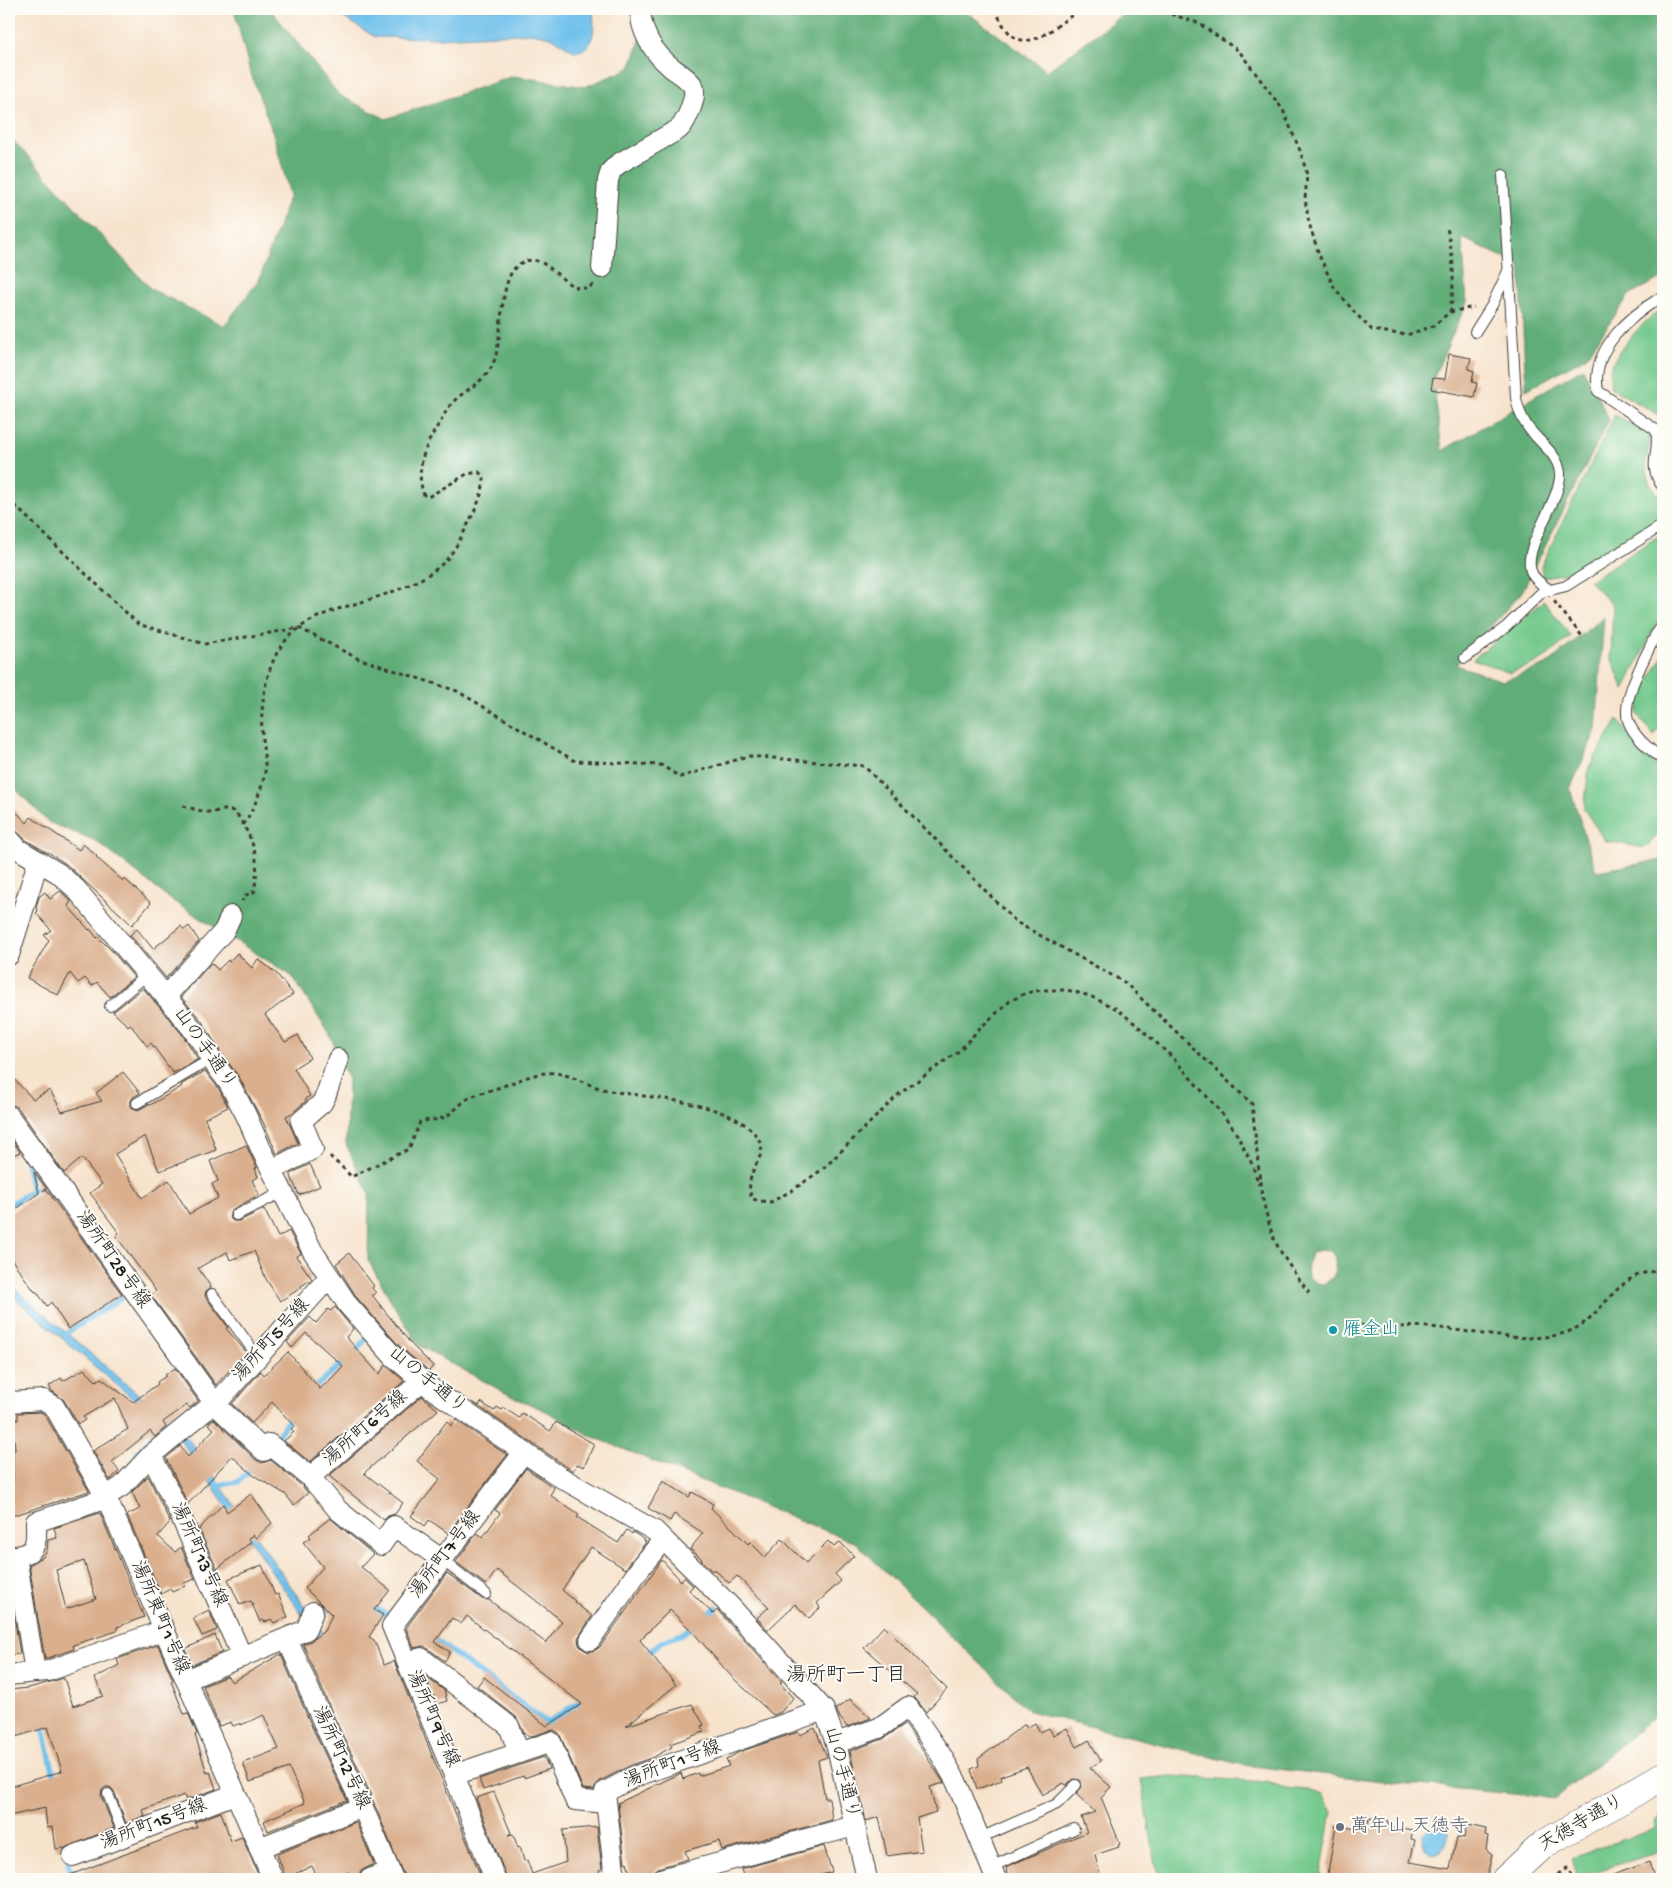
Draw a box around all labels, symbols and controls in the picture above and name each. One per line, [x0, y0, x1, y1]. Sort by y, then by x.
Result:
street label: 山の手通り [167, 1003, 241, 1095]
street label: 湯所町28号線 [70, 1206, 155, 1314]
street label: 湯所町5号線 [228, 1294, 316, 1388]
place label: 雁金山 [1343, 1318, 1400, 1342]
marker: 雁金山 [1327, 1324, 1339, 1336]
street label: 山の手通り [383, 1342, 471, 1420]
street label: 湯所町6号線 [318, 1385, 413, 1472]
street label: 湯所町13号線 [165, 1499, 232, 1611]
street label: 湯所町7号線 [404, 1506, 487, 1604]
street label: 湯所東町1号線 [125, 1557, 194, 1679]
district label: 湯所町一丁目 [786, 1664, 906, 1688]
street label: 湯所町9号線 [400, 1666, 465, 1771]
street label: 湯所町12号線 [306, 1702, 375, 1814]
street label: 山の手通り [818, 1724, 864, 1822]
street label: 湯所町1号線 [621, 1735, 725, 1794]
street label: 天徳寺通り [1535, 1789, 1629, 1858]
street label: 湯所町15号線 [97, 1793, 211, 1856]
place label: 萬年山 天徳寺 [1350, 1815, 1469, 1839]
marker: 萬年山 天徳寺 [1334, 1821, 1346, 1833]

